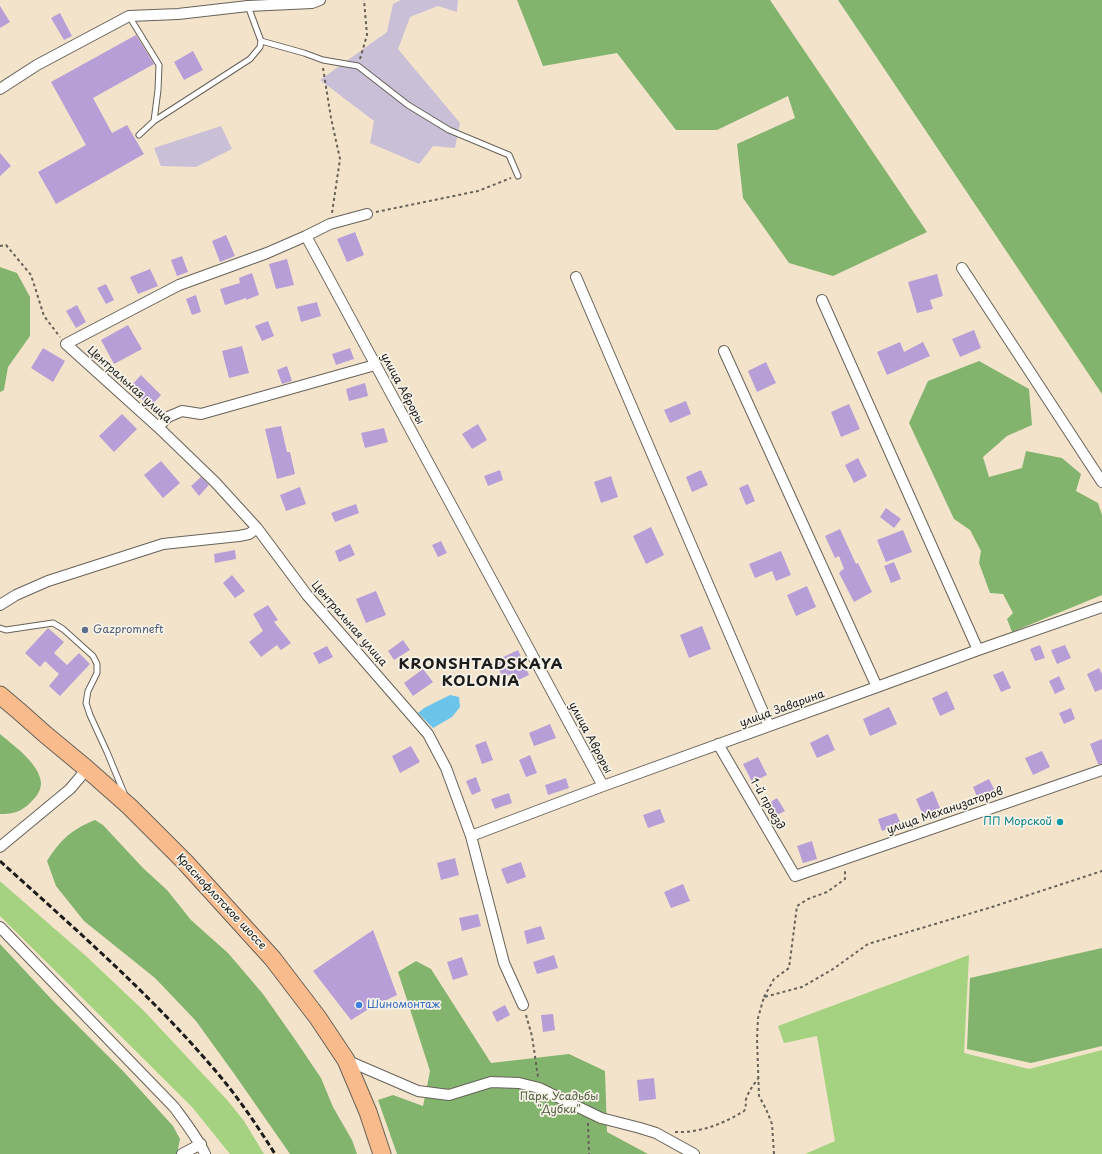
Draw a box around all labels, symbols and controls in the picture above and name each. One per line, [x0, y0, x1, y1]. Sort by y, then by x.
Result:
street label: Центральная улица [84, 344, 174, 426]
street label: улица Авроры [378, 351, 426, 427]
street label: Центральная улица [308, 579, 390, 669]
place label: Gazpromneft [93, 623, 164, 637]
marker: Gazpromneft [80, 625, 90, 635]
district label: KRONSHTADSKAYA KOLONIA [399, 656, 563, 691]
street label: улица Заварина [738, 688, 826, 730]
street label: улица Авроры [566, 700, 614, 776]
street label: 1-й проезд [747, 776, 787, 832]
street label: улица Механизаторов [885, 785, 1005, 837]
place label: ПП Морской [983, 815, 1052, 829]
marker: ПП Морской [1055, 817, 1065, 827]
street label: Краснофлотское шоссе [173, 852, 269, 952]
place label: Шиномонтаж [367, 998, 440, 1012]
marker: Шиномонтаж [354, 1000, 364, 1010]
park label: Парк Усадьбы "Дубки" [520, 1090, 598, 1116]

